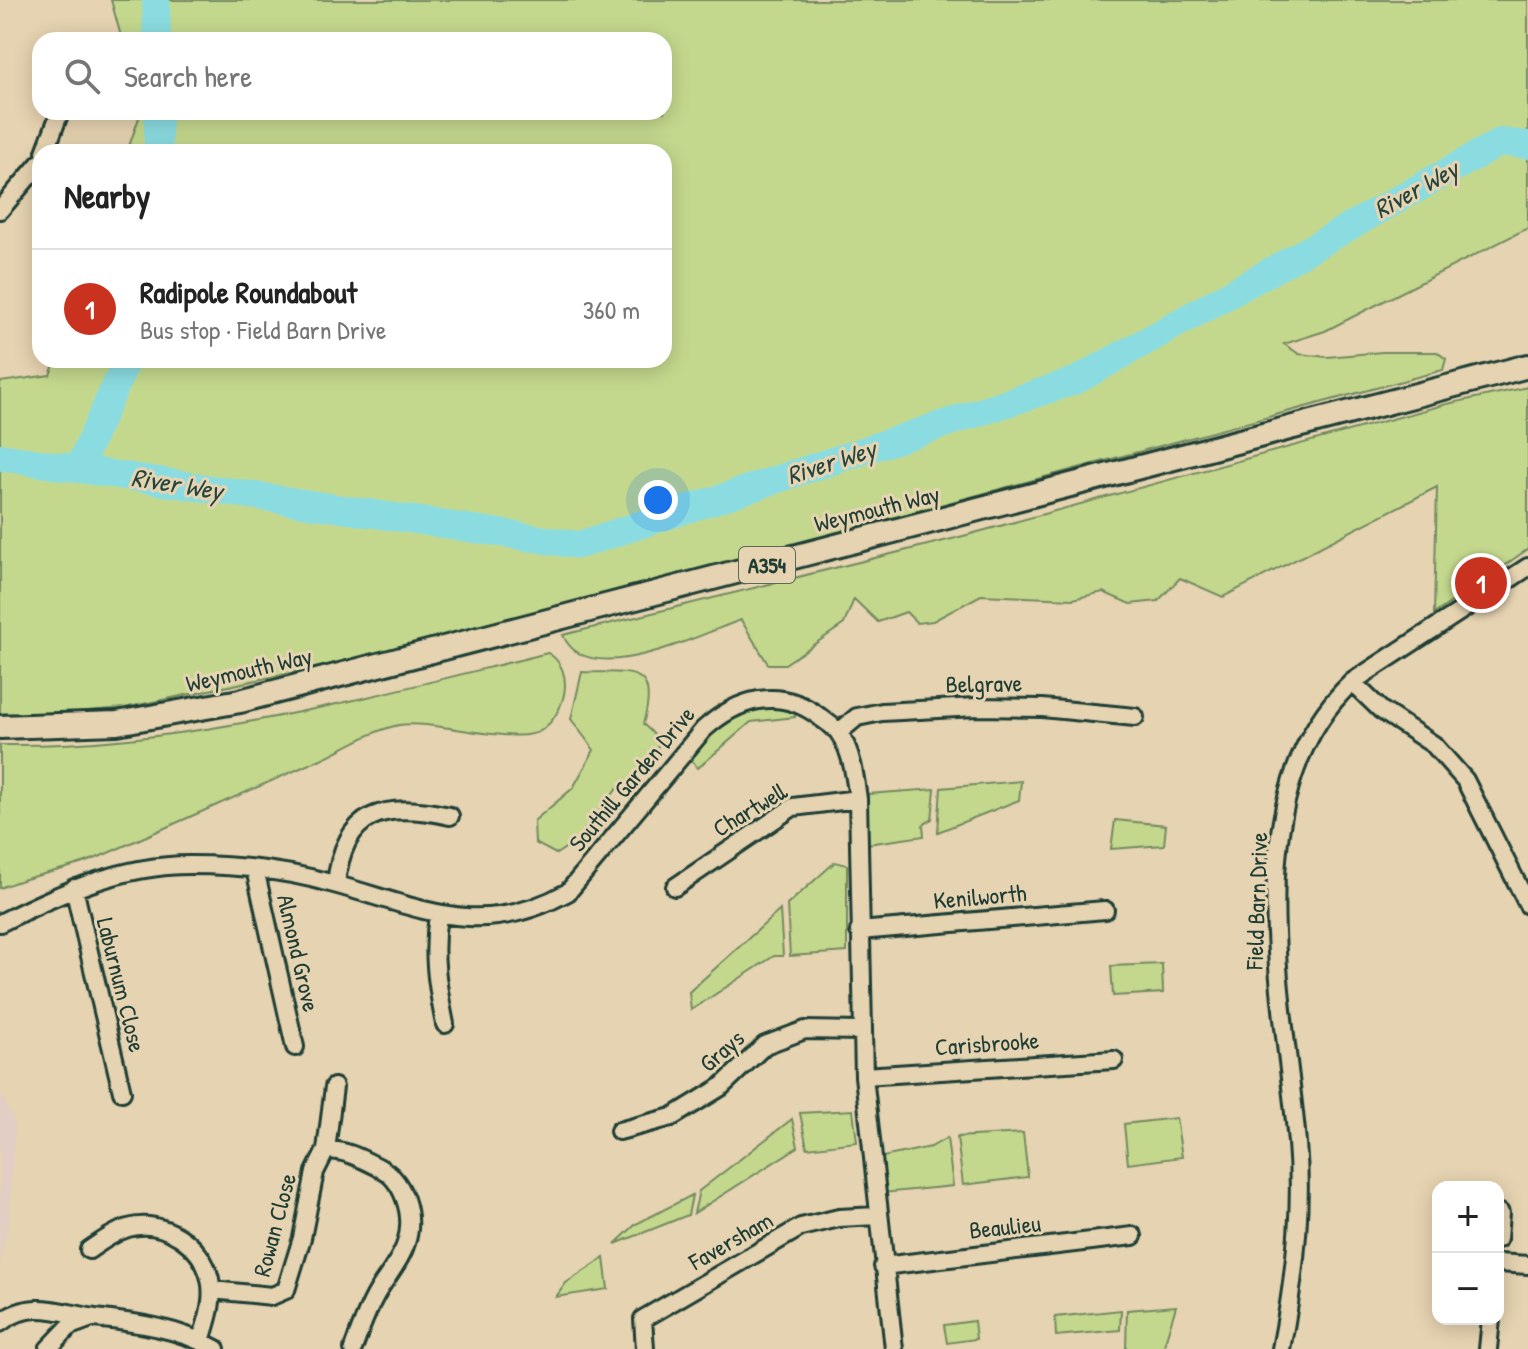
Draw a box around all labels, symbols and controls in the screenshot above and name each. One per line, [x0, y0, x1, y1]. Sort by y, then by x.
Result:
search box [32, 32, 672, 120]
icon: search [60, 54, 104, 98]
text: Search here [124, 56, 252, 96]
water label: River Wey [1367, 150, 1467, 227]
text: Nearby [64, 173, 150, 219]
text: Radipole Roundabout [140, 272, 357, 312]
text: 1 [85, 292, 95, 327]
text: 360 m [583, 292, 640, 327]
text: Bus stop · Field Barn Drive [140, 312, 386, 347]
water label: River Wey [782, 430, 883, 493]
water label: River Wey [129, 459, 228, 509]
street label: Weymouth Way [811, 477, 943, 539]
your location [638, 480, 678, 520]
road number: A354 [739, 547, 795, 583]
pin: 1 [1455, 553, 1507, 613]
street label: Weymouth Way [183, 639, 315, 699]
street label: Belgrave [945, 666, 1023, 700]
street label: Southill Garden Drive [561, 699, 702, 858]
street label: Chartwell [706, 774, 793, 844]
street label: Field Barn Drive [1238, 831, 1274, 971]
street label: Kenilworth [932, 876, 1028, 916]
street label: Almond Grove [270, 891, 328, 1015]
street label: Laburnum Close [90, 914, 154, 1056]
street label: Grays [692, 1022, 751, 1079]
street label: Carisbrooke [934, 1023, 1041, 1063]
street label: Rowan Close [245, 1169, 303, 1280]
map controls [1432, 1181, 1504, 1325]
button: + [1432, 1181, 1504, 1253]
street label: Faversham [682, 1203, 778, 1277]
street label: Beaulieu [968, 1206, 1043, 1246]
button: − [1432, 1253, 1504, 1325]

